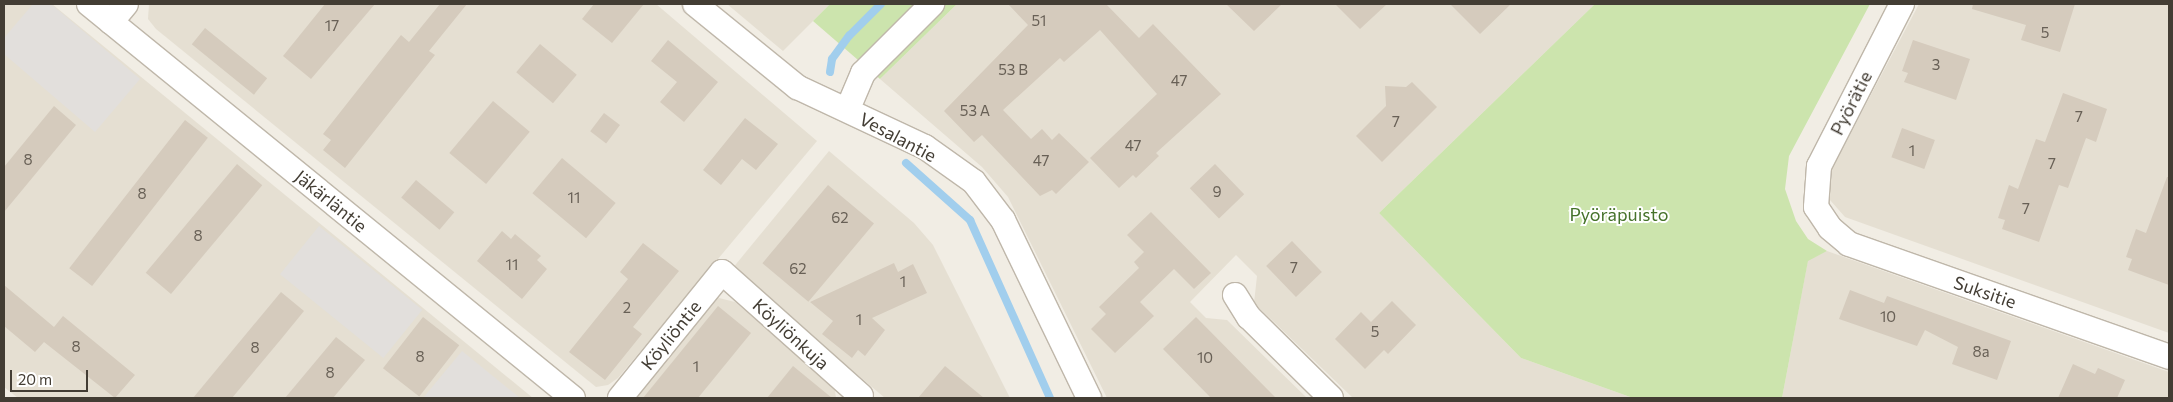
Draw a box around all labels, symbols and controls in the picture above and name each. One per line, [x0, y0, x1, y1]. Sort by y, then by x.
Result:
house number: 51 [1031, 12, 1047, 30]
house number: 17 [325, 17, 339, 35]
house number: 5 [2041, 24, 2049, 42]
house number: 3 [1932, 56, 1940, 74]
house number: 53 B [998, 61, 1028, 79]
street label: Pyörätie [1826, 67, 1876, 139]
house number: 47 [1171, 72, 1187, 90]
house number: 53 A [960, 102, 990, 120]
street label: Vesalantie [856, 108, 940, 166]
house number: 7 [2075, 108, 2083, 126]
house number: 7 [1392, 113, 1400, 131]
house number: 47 [1125, 137, 1141, 155]
house number: 1 [1909, 142, 1915, 160]
house number: 8 [23, 151, 33, 169]
house number: 47 [1033, 152, 1049, 170]
house number: 7 [2048, 155, 2056, 173]
street label: Jäkärläntie [291, 165, 371, 237]
house number: 9 [1212, 183, 1222, 201]
house number: 8 [137, 185, 147, 203]
house number: 11 [568, 189, 580, 207]
house number: 7 [2022, 200, 2030, 218]
park label: Pyöräpuisto [1570, 203, 1668, 225]
house number: 62 [831, 209, 849, 227]
house number: 8 [193, 227, 203, 245]
house number: 11 [506, 256, 518, 274]
house number: 7 [1290, 259, 1298, 277]
house number: 62 [789, 260, 807, 278]
street label: Suksitie [1951, 271, 2019, 313]
house number: 1 [900, 273, 906, 291]
street label: Köyliönkuja [748, 294, 834, 374]
street label: Köyliöntie [637, 296, 705, 374]
house number: 2 [623, 299, 631, 317]
house number: 10 [1880, 308, 1896, 326]
house number: 1 [856, 311, 862, 329]
house number: 5 [1371, 323, 1379, 341]
house number: 8 [71, 338, 81, 356]
house number: 8 [250, 339, 260, 357]
house number: 8a [1973, 343, 1989, 361]
house number: 8 [415, 348, 425, 366]
house number: 10 [1197, 349, 1213, 367]
house number: 1 [693, 358, 699, 376]
scale bar [12, 360, 90, 392]
house number: 8 [325, 364, 335, 382]
text: 20 m [18, 370, 52, 388]

